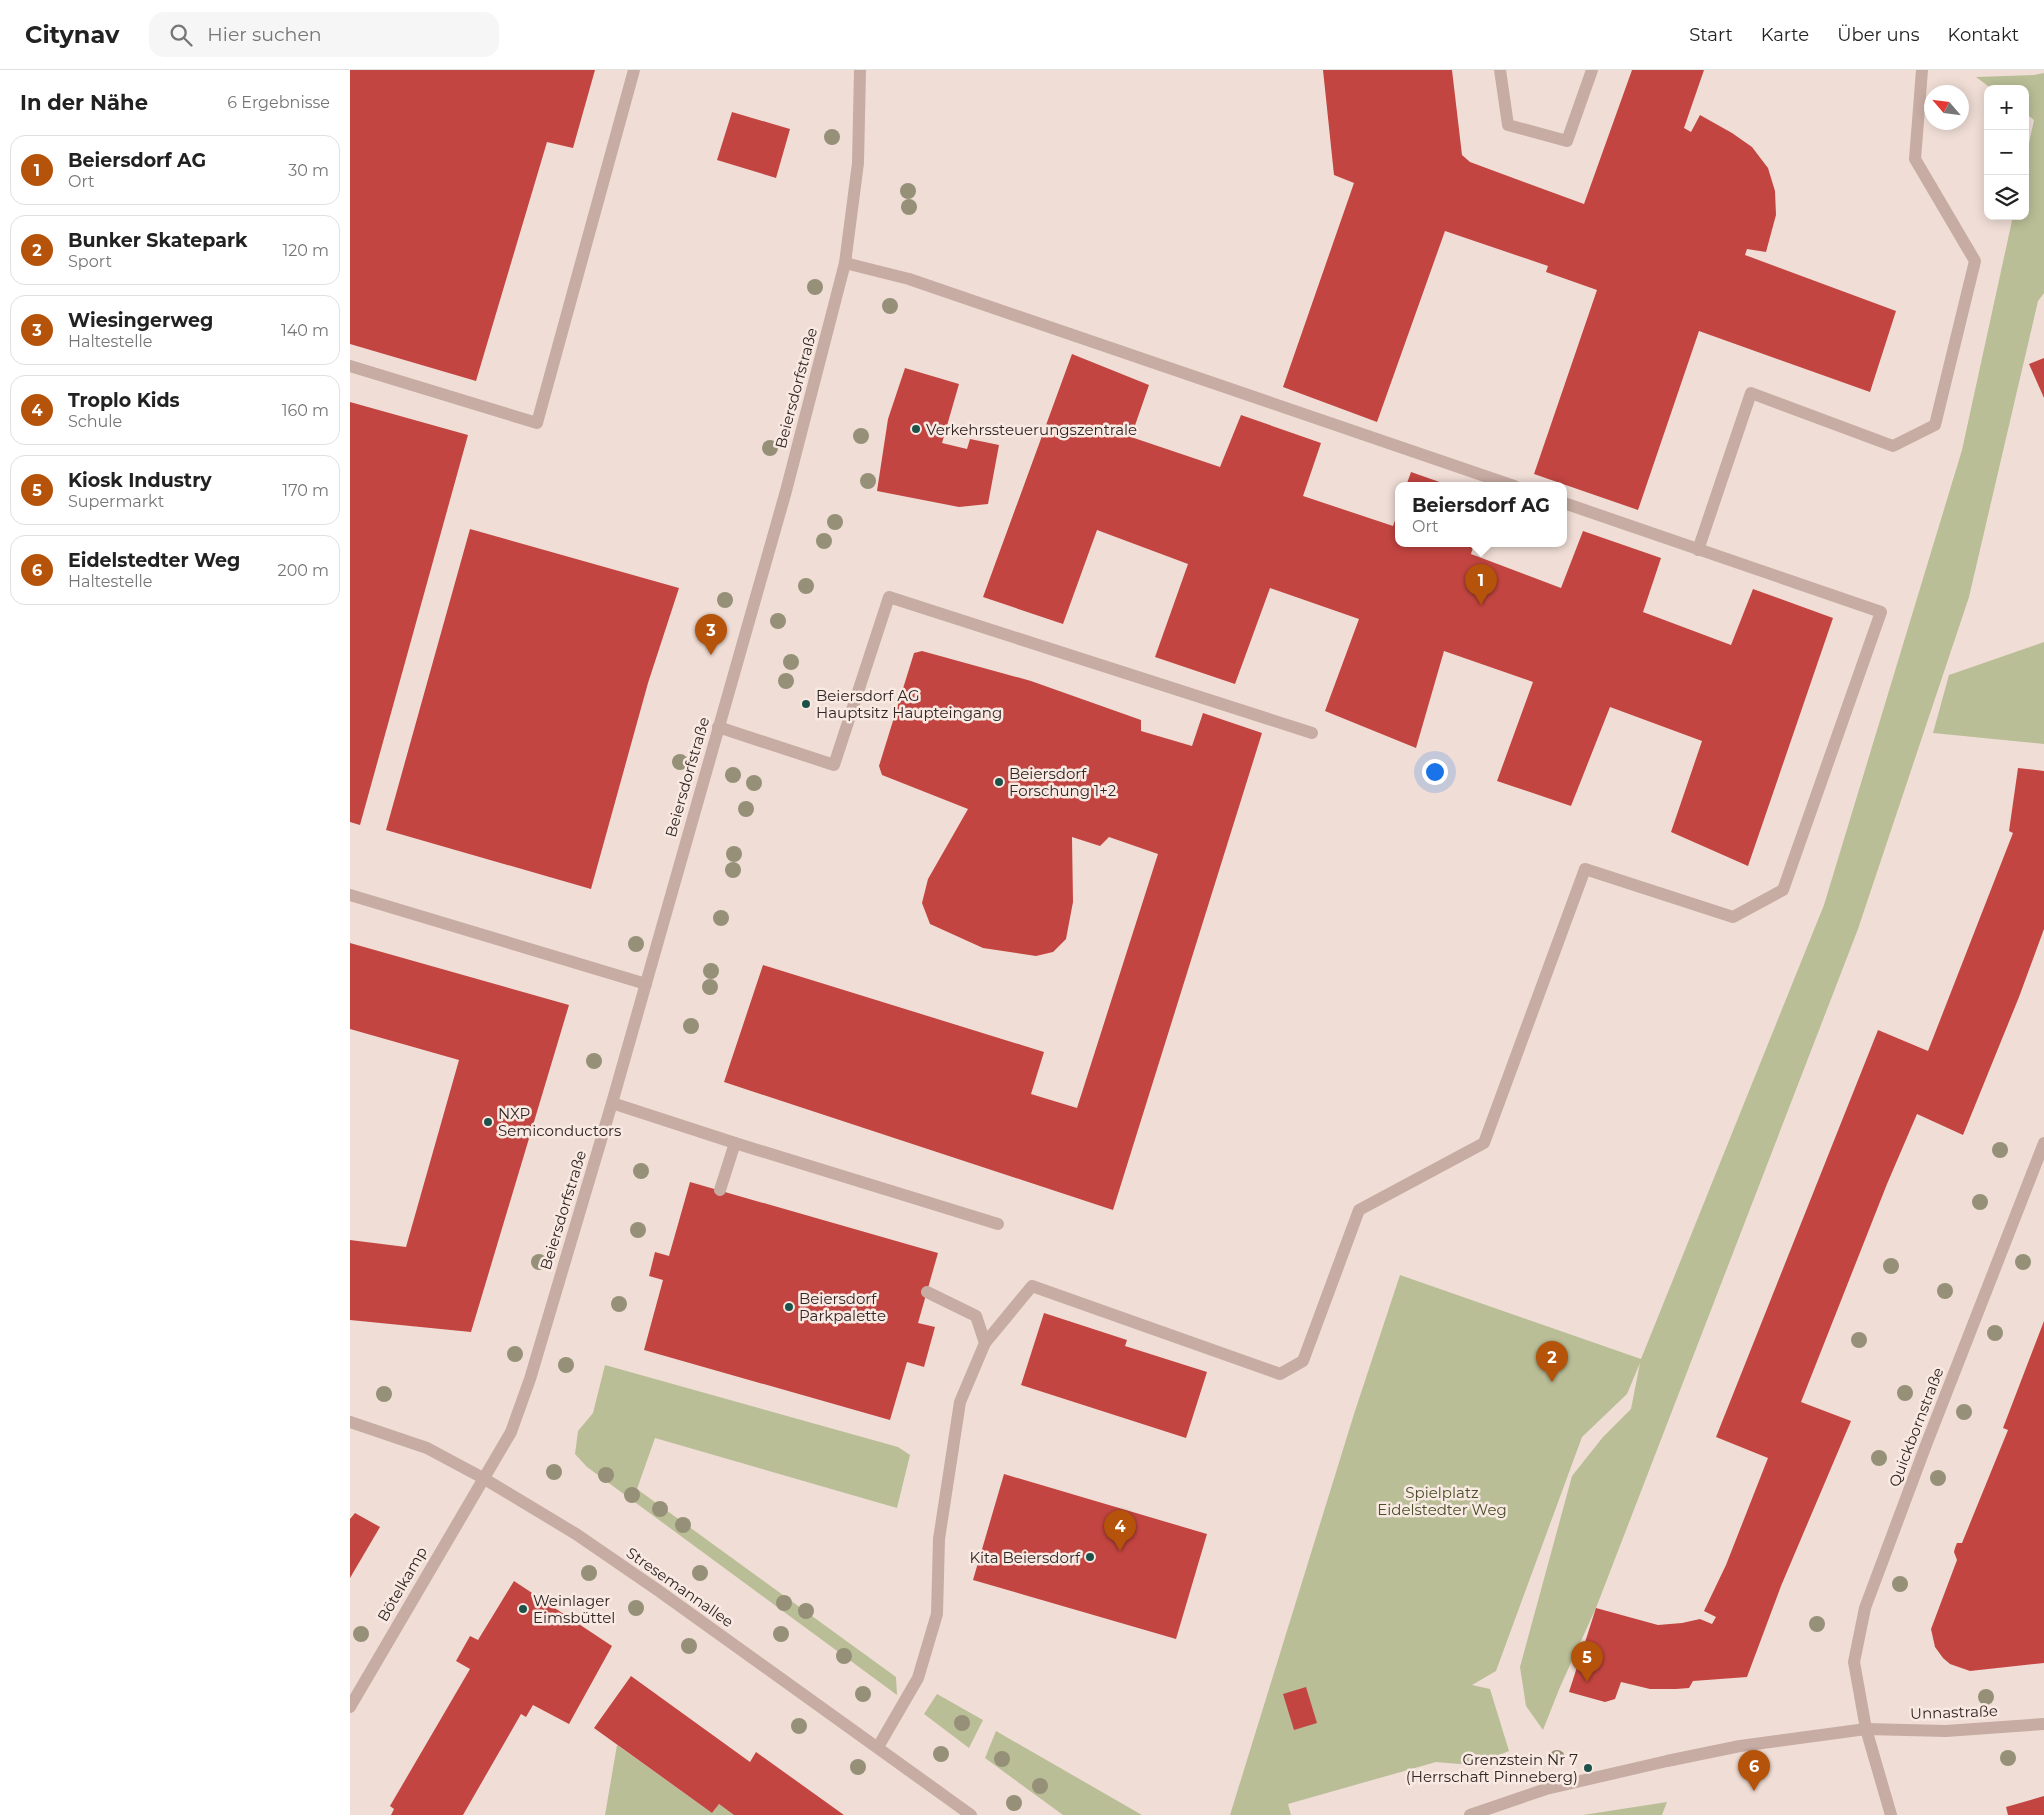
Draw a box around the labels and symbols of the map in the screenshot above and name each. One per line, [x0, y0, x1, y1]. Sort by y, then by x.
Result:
north arrow [1924, 85, 1969, 130]
street label: Beiersdorfstraße [771, 326, 821, 450]
place label: Verkehrssteuerungszentrale [926, 420, 1137, 439]
marker: Verkehrssteuerungszentrale [910, 423, 922, 435]
pin: 1 [1465, 564, 1497, 605]
pin: 3 [695, 614, 727, 655]
place label: Beiersdorf AG Hauptsitz Haupteingang [816, 686, 1002, 722]
marker: Beiersdorf AG Hauptsitz Haupteingang [800, 698, 812, 710]
street label: Beiersdorfstraße [661, 715, 713, 839]
your location [1422, 759, 1448, 785]
place label: Beiersdorf Forschung 1+2 [1009, 764, 1116, 800]
marker: Beiersdorf Forschung 1+2 [993, 776, 1005, 788]
place label: NXP Semiconductors [498, 1104, 621, 1140]
marker: NXP Semiconductors [482, 1116, 494, 1128]
street label: Beiersdorfstraße [536, 1148, 590, 1272]
place label: Beiersdorf Parkpalette [799, 1289, 886, 1325]
marker: Beiersdorf Parkpalette [783, 1301, 795, 1313]
pin: 2 [1536, 1341, 1568, 1382]
street label: Quickbornstraße [1884, 1365, 1948, 1489]
park label: Spielplatz Eidelstedter Weg [1377, 1483, 1507, 1519]
pin: 4 [1104, 1510, 1136, 1551]
street label: Bötelkamp [373, 1543, 431, 1625]
street label: Stresemannallee [623, 1543, 737, 1631]
place label: Kita Beiersdorf [969, 1548, 1081, 1567]
marker: Kita Beiersdorf [1084, 1551, 1096, 1563]
place label: Weinlager Eimsbüttel [533, 1591, 615, 1627]
marker: Weinlager Eimsbüttel [517, 1603, 529, 1615]
pin: 5 [1571, 1641, 1603, 1682]
street label: Unnastraße [1910, 1701, 1998, 1723]
place label: Grenzstein Nr 7 (Herrschaft Pinneberg) [1406, 1750, 1578, 1786]
pin: 6 [1738, 1750, 1770, 1791]
marker: Grenzstein Nr 7 (Herrschaft Pinneberg) [1582, 1762, 1594, 1774]

